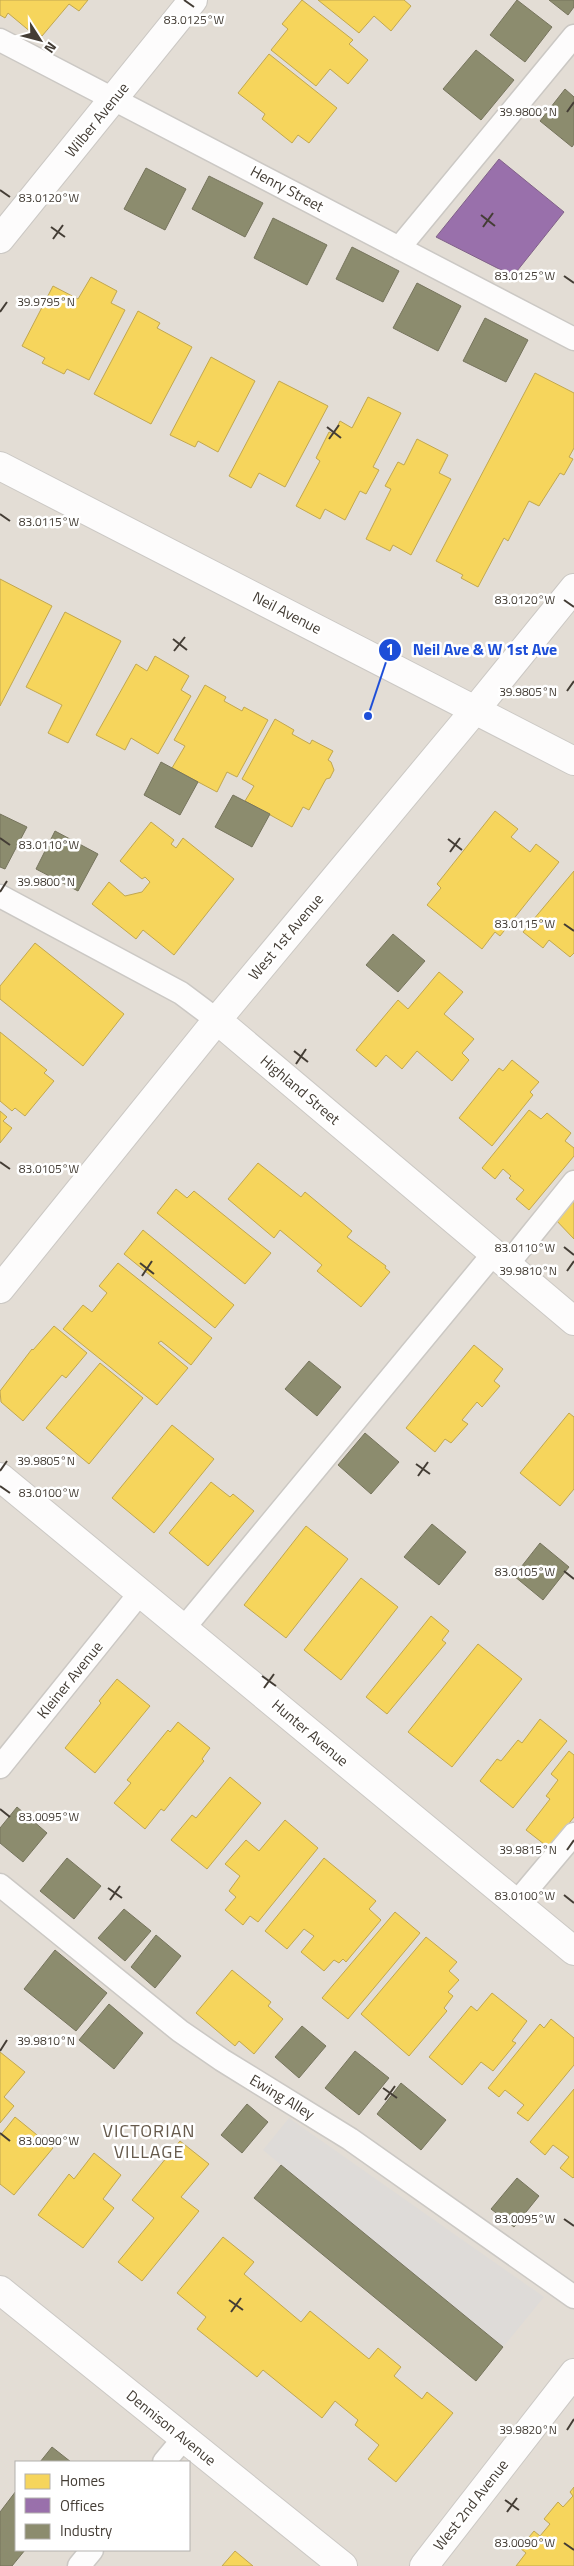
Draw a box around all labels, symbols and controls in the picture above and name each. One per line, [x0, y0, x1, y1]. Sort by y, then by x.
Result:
text: 83.0125°W [164, 10, 224, 29]
north arrow [15, 15, 65, 65]
text: N [40, 38, 62, 58]
street label: Wilber Avenue [59, 77, 134, 162]
text: 39.9800°N [499, 102, 557, 121]
street label: Henry Street [246, 160, 329, 218]
text: 83.0120°W [19, 188, 79, 207]
text: 83.0125°W [495, 266, 555, 285]
text: 39.9795°N [17, 292, 75, 311]
text: 83.0115°W [19, 512, 79, 531]
street label: Neil Avenue [249, 585, 326, 640]
text: 83.0120°W [495, 590, 555, 609]
callout: Neil Ave & W 1st Ave [377, 634, 567, 665]
text: Neil Ave & W 1st Ave [413, 637, 557, 661]
text: 1 [386, 638, 394, 661]
text: 39.9805°N [499, 682, 557, 701]
text: 83.0110°W [19, 835, 79, 854]
text: 39.9800°N [17, 872, 75, 891]
street label: West 1st Avenue [242, 888, 329, 985]
text: 83.0115°W [495, 914, 555, 933]
street label: Highland Street [255, 1049, 346, 1130]
text: 83.0105°W [19, 1159, 79, 1178]
text: 83.0110°W [495, 1238, 555, 1257]
text: 39.9810°N [499, 1261, 557, 1280]
text: 39.9805°N [17, 1451, 75, 1470]
text: 83.0100°W [19, 1483, 79, 1502]
text: 83.0105°W [495, 1562, 555, 1581]
street label: Kleiner Avenue [31, 1636, 108, 1723]
street label: Hunter Avenue [267, 1693, 354, 1772]
text: 83.0095°W [19, 1807, 79, 1826]
text: 39.9815°N [499, 1840, 557, 1859]
text: 83.0100°W [495, 1886, 555, 1905]
text: 39.9810°N [17, 2031, 75, 2050]
street label: Ewing Alley [245, 2068, 319, 2125]
district label: VICTORIAN VILLAGE [102, 2117, 196, 2165]
text: 83.0090°W [19, 2131, 79, 2150]
text: 83.0095°W [495, 2209, 555, 2228]
street label: Dennison Avenue [121, 2384, 221, 2471]
text: 39.9820°N [499, 2420, 557, 2439]
street label: West 2nd Avenue [427, 2454, 514, 2555]
legend [15, 2461, 190, 2551]
text: Homes [60, 2469, 105, 2492]
text: Offices [60, 2494, 104, 2517]
text: Industry [60, 2519, 112, 2542]
text: 83.0090°W [495, 2533, 555, 2552]

